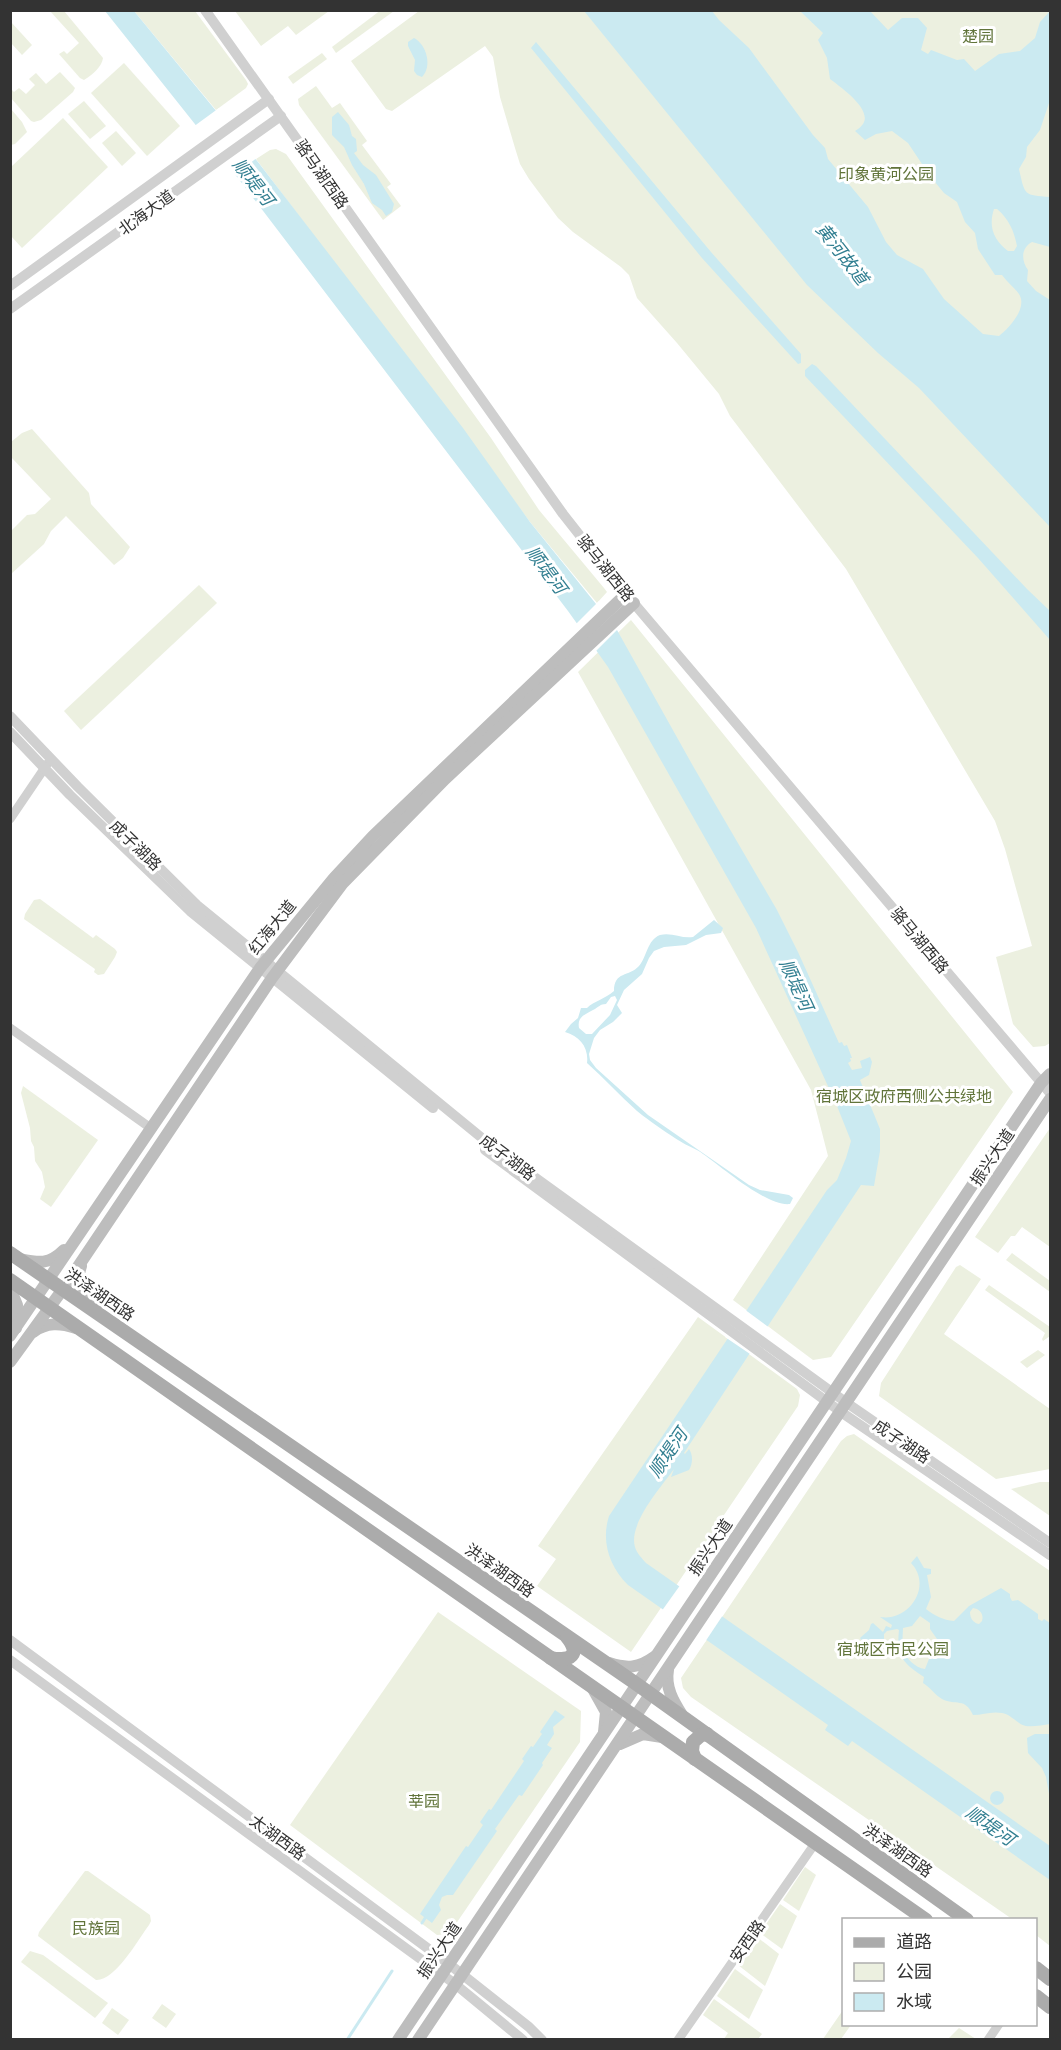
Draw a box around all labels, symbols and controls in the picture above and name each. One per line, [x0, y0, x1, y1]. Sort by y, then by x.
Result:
park label: 楚园 [962, 27, 994, 47]
street label: 骆马湖西路 [290, 136, 352, 213]
water label: 顺堤河 [228, 154, 280, 212]
park label: 印象黄河公园 [838, 165, 934, 185]
street label: 北海大道 [115, 186, 178, 240]
water label: 黄河故道 [811, 219, 875, 292]
street label: 骆马湖西路 [572, 531, 638, 606]
water label: 顺堤河 [521, 542, 573, 601]
street label: 成子湖路 [105, 816, 165, 875]
street label: 红海大道 [245, 896, 301, 959]
street label: 骆马湖西路 [886, 904, 953, 978]
water label: 顺堤河 [775, 956, 819, 1017]
park label: 宿城区政府西侧公共绿地 [816, 1087, 992, 1107]
street label: 振兴大道 [967, 1125, 1019, 1190]
street label: 成子湖路 [476, 1131, 539, 1185]
street label: 洪泽湖西路 [61, 1264, 138, 1325]
street label: 成子湖路 [869, 1416, 934, 1468]
water label: 顺堤河 [644, 1422, 694, 1482]
street label: 振兴大道 [685, 1515, 737, 1580]
street label: 洪泽湖西路 [461, 1540, 538, 1602]
park label: 宿城区市民公园 [837, 1640, 949, 1660]
park label: 莘园 [408, 1792, 440, 1812]
water label: 顺堤河 [962, 1802, 1021, 1852]
street label: 太湖西路 [246, 1811, 309, 1865]
street label: 洪泽湖西路 [859, 1820, 936, 1882]
street label: 安西路 [726, 1916, 770, 1967]
street label: 振兴大道 [414, 1918, 466, 1983]
legend [842, 1918, 1037, 2026]
park label: 民族园 [72, 1919, 120, 1939]
text: 道路 [896, 1931, 932, 1953]
text: 公园 [896, 1961, 932, 1983]
text: 水域 [896, 1991, 932, 2013]

